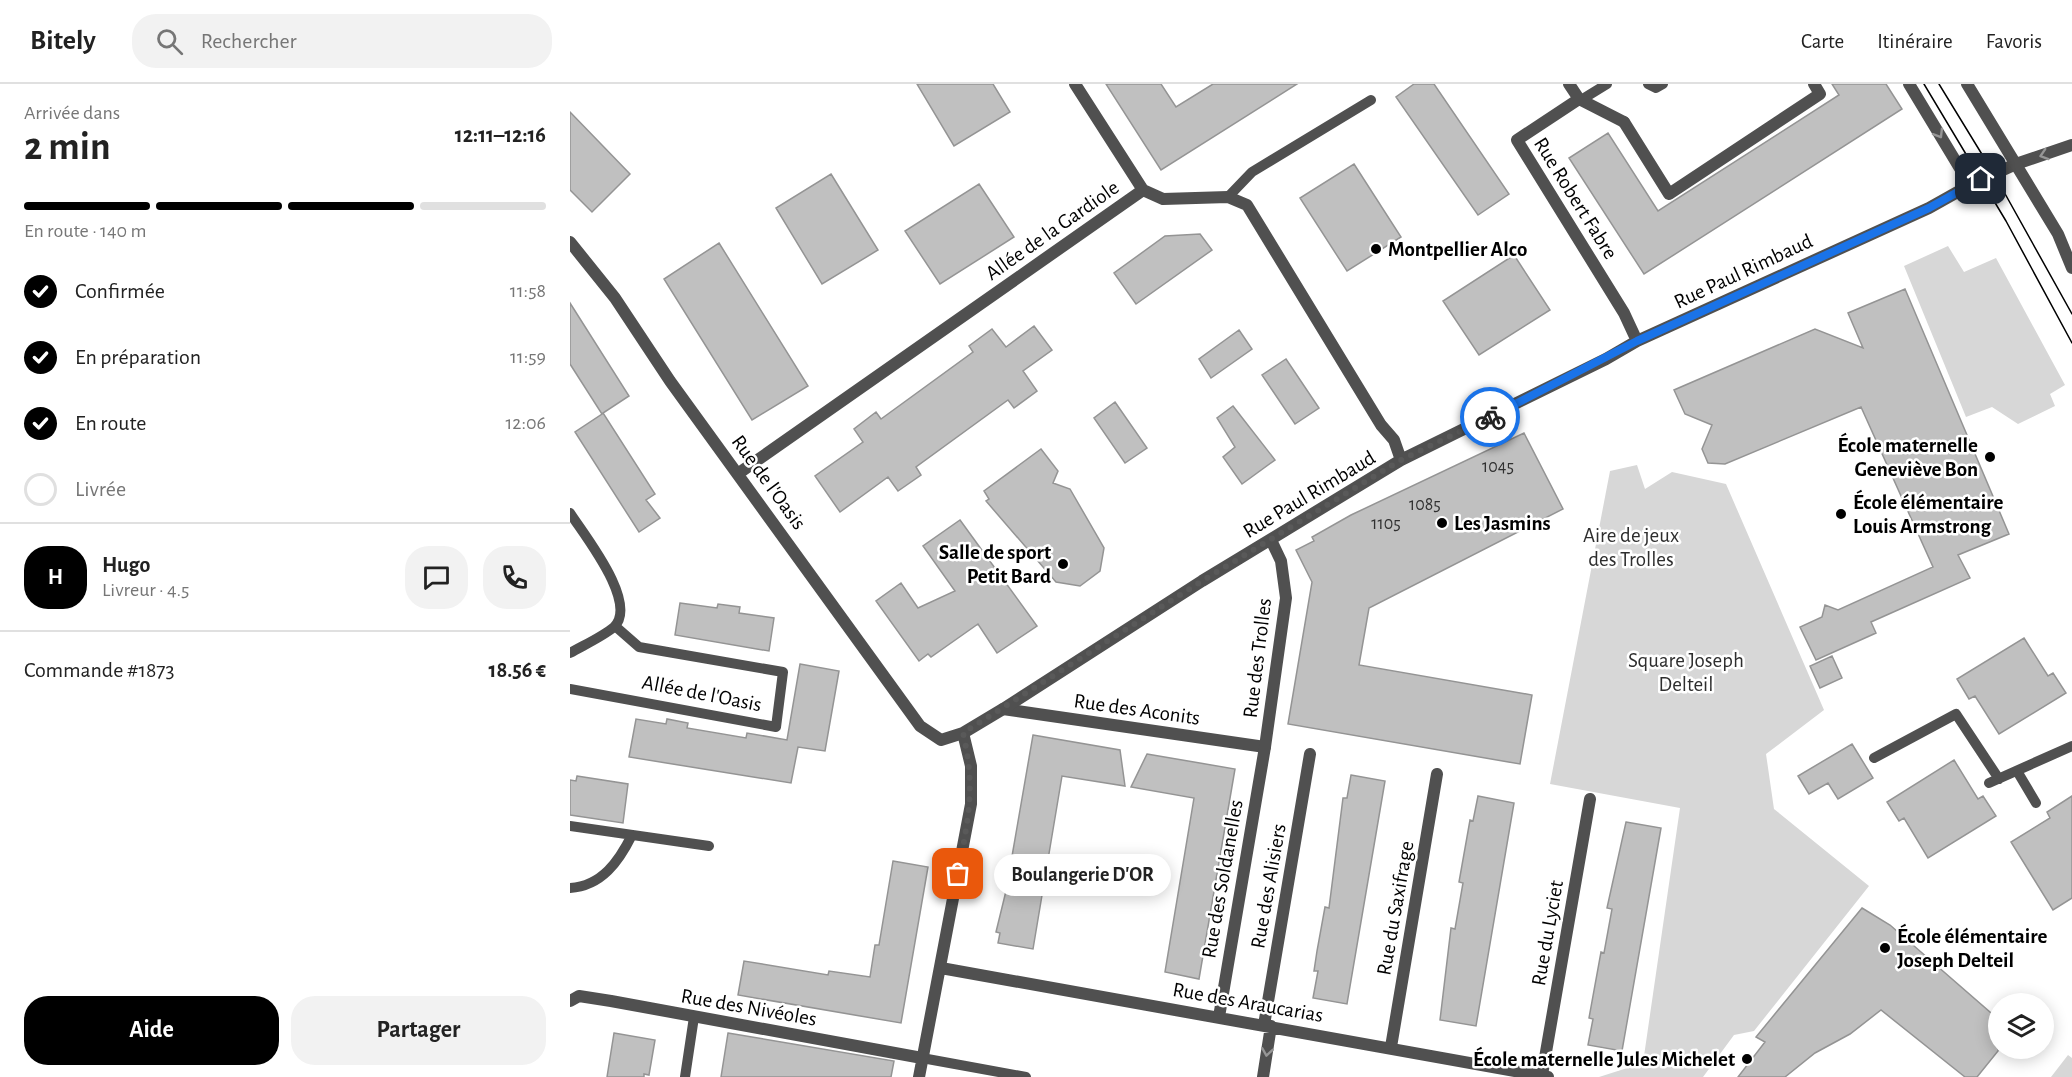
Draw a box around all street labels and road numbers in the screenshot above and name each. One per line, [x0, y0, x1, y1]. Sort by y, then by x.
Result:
street label: Rue Robert Fabre [1530, 134, 1621, 263]
street label: Allée de la Gardiole [982, 177, 1123, 284]
street label: Rue Paul Rimbaud [1671, 230, 1816, 313]
street label: Rue de l'Oasis [727, 431, 810, 533]
street label: Rue Paul Rimbaud [1240, 447, 1379, 542]
street label: Rue des Trolles [1240, 597, 1275, 719]
street label: Allée de l'Oasis [640, 672, 763, 715]
street label: Rue des Aconits [1072, 690, 1201, 729]
street label: Rue des Soldanelles [1198, 798, 1247, 960]
street label: Rue des Alisiers [1247, 822, 1290, 950]
street label: Rue du Saxifrage [1373, 839, 1418, 977]
street label: Rue du Lyciet [1528, 878, 1567, 987]
street label: Rue des Araucarias [1171, 979, 1325, 1026]
street label: Rue des Nivéoles [679, 985, 818, 1030]

